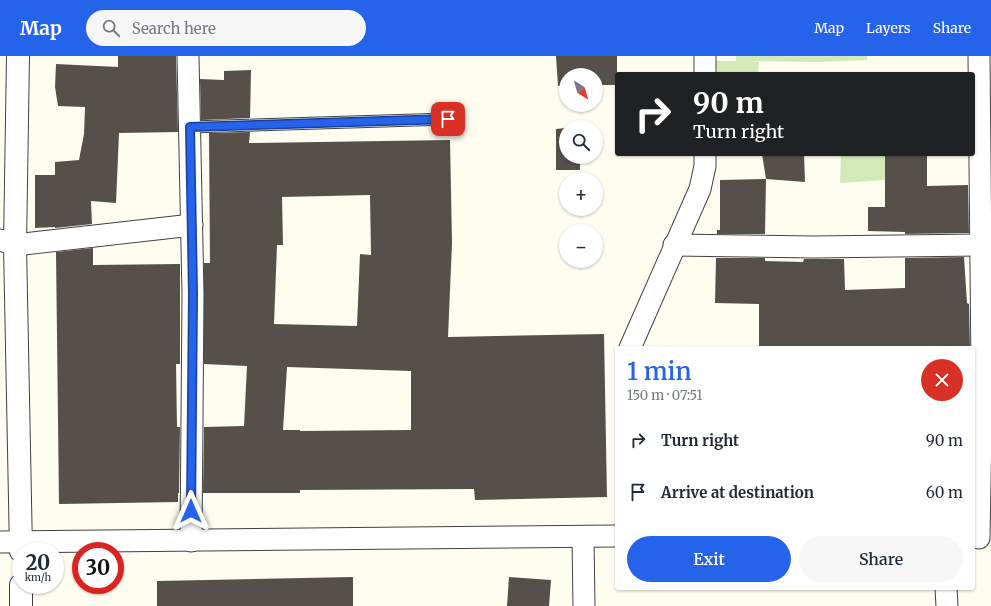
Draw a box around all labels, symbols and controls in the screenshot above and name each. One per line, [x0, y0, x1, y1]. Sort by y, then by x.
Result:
search box [86, 10, 366, 46]
text: Map [20, 16, 62, 40]
icon: search [100, 17, 122, 39]
text: Search here [132, 19, 216, 38]
text: Map [814, 19, 844, 37]
text: Layers [866, 19, 911, 37]
text: Share [933, 19, 971, 37]
north arrow [559, 68, 603, 112]
map controls [559, 68, 603, 268]
text: 90 m [693, 85, 764, 121]
icon: right [627, 88, 679, 140]
pin [431, 102, 465, 136]
icon: arrive [437, 108, 459, 130]
button: search [559, 120, 603, 164]
text: Turn right [693, 120, 784, 143]
button: + [559, 172, 603, 216]
button: − [559, 224, 603, 268]
text: 1 min [627, 356, 692, 387]
button: close [921, 359, 963, 401]
text: 150 m · 07:51 [627, 387, 702, 404]
icon: right [627, 429, 649, 451]
text: Turn right [661, 431, 739, 450]
text: 90 m [926, 431, 963, 450]
icon: arrive [627, 481, 649, 503]
text: Arrive at destination [661, 483, 814, 502]
text: 60 m [926, 483, 963, 502]
position arrow [170, 490, 212, 532]
button: Exit [627, 536, 791, 582]
button: Share [799, 536, 963, 582]
speed limit sign: 30 [72, 542, 124, 594]
text: 20 [26, 550, 50, 575]
text: km/h [25, 571, 51, 584]

